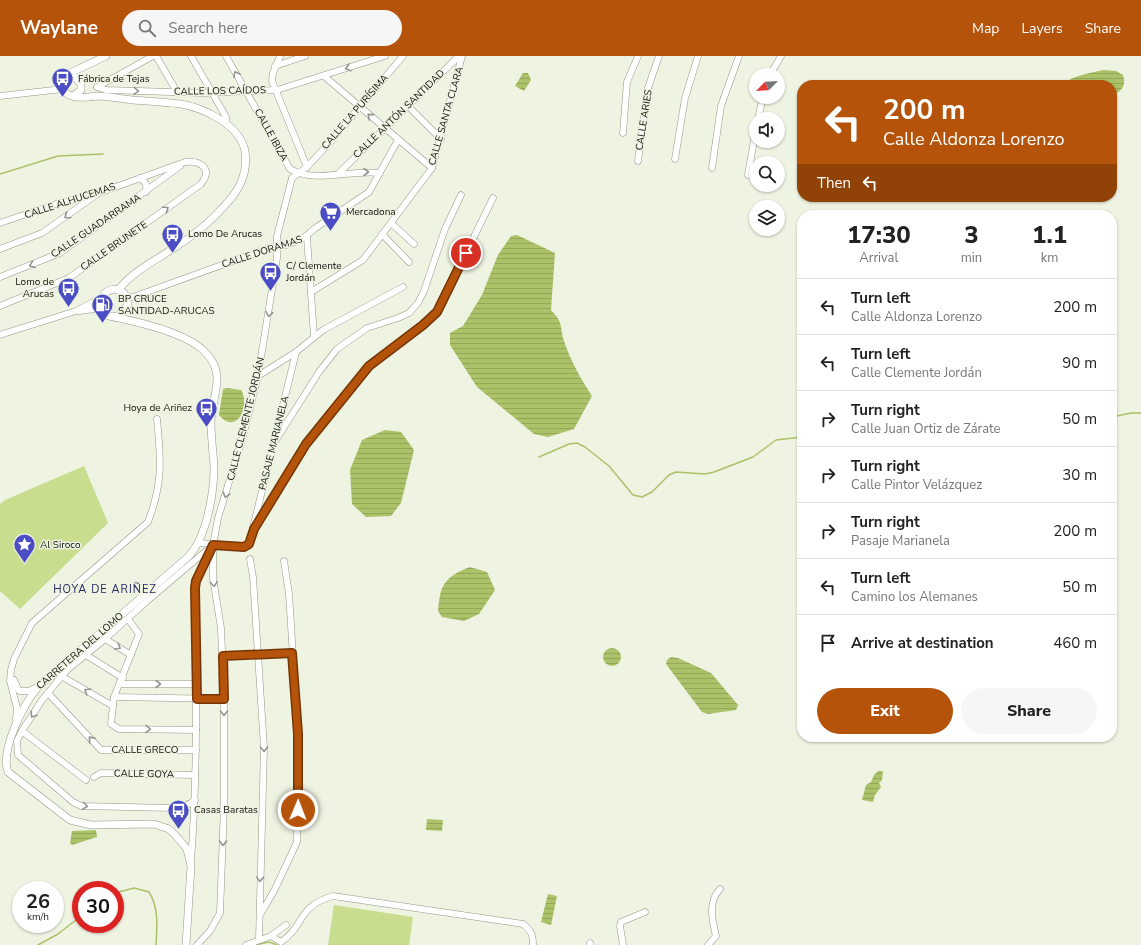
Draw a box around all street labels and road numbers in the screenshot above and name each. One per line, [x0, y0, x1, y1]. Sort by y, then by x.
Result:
street label: CALLE SANTA CLARA [425, 64, 467, 167]
street label: CALLE ANTÓN SANTIDAD [350, 66, 448, 162]
street label: CALLE LA PURÍSIMA [318, 71, 392, 153]
street label: CALLE LOS CAÍDOS [174, 83, 266, 99]
street label: CALLE ARIES [632, 89, 656, 151]
street label: CALLE IBIZA [251, 106, 292, 164]
street label: CALLE ALHUCEMAS [23, 180, 117, 222]
street label: CALLE GUADARRAMA [48, 190, 144, 261]
street label: CALLE BRUNETE [78, 218, 150, 274]
street label: CALLE DORAMAS [220, 232, 304, 272]
street label: CALLE CLEMENTE JORDÁN [224, 356, 268, 482]
street label: PASAJE MARIANELA [256, 394, 293, 491]
street label: CARRETERA DEL LOMO [33, 609, 127, 693]
street label: CALLE GRECO [111, 743, 179, 757]
street label: CALLE GOYA [114, 766, 175, 782]

